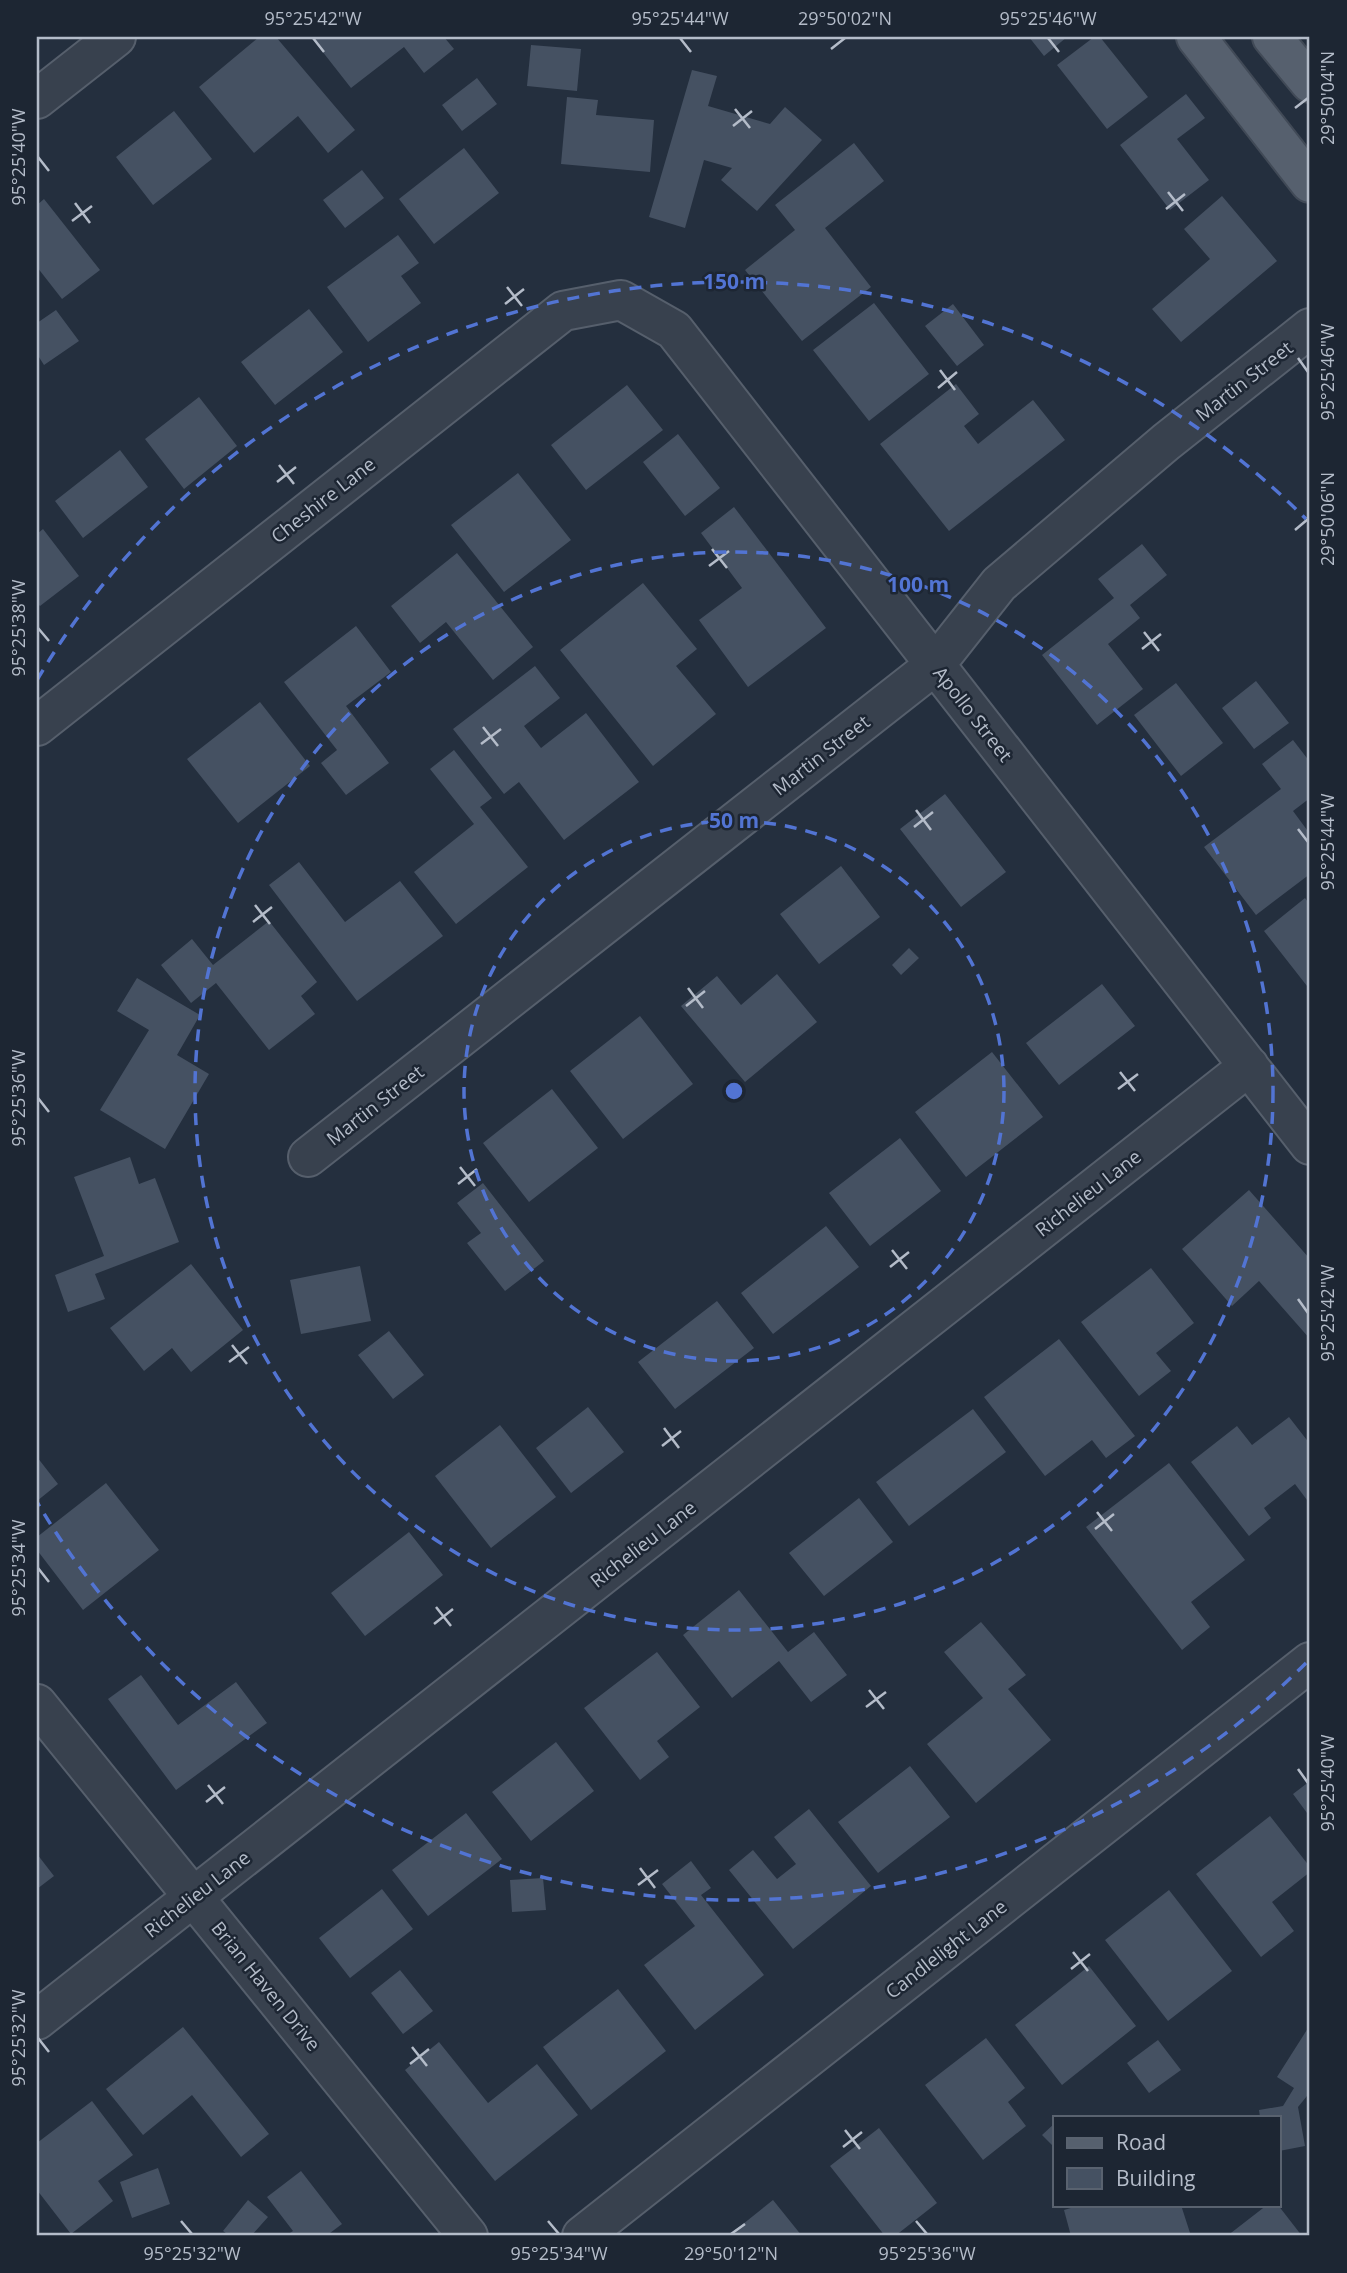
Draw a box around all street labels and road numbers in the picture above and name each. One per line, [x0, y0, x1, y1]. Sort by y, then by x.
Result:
street label: Martin Street [1190, 335, 1298, 427]
street label: Cheshire Lane [265, 451, 381, 549]
street label: Apollo Street [928, 661, 1019, 767]
street label: Martin Street [767, 709, 875, 801]
street label: Martin Street [321, 1059, 429, 1151]
street label: Richelieu Lane [1030, 1143, 1146, 1243]
street label: Richelieu Lane [585, 1494, 701, 1594]
street label: Richelieu Lane [139, 1844, 255, 1944]
street label: Candlelight Lane [880, 1893, 1012, 2005]
street label: Brian Haven Drive [206, 1916, 326, 2056]

